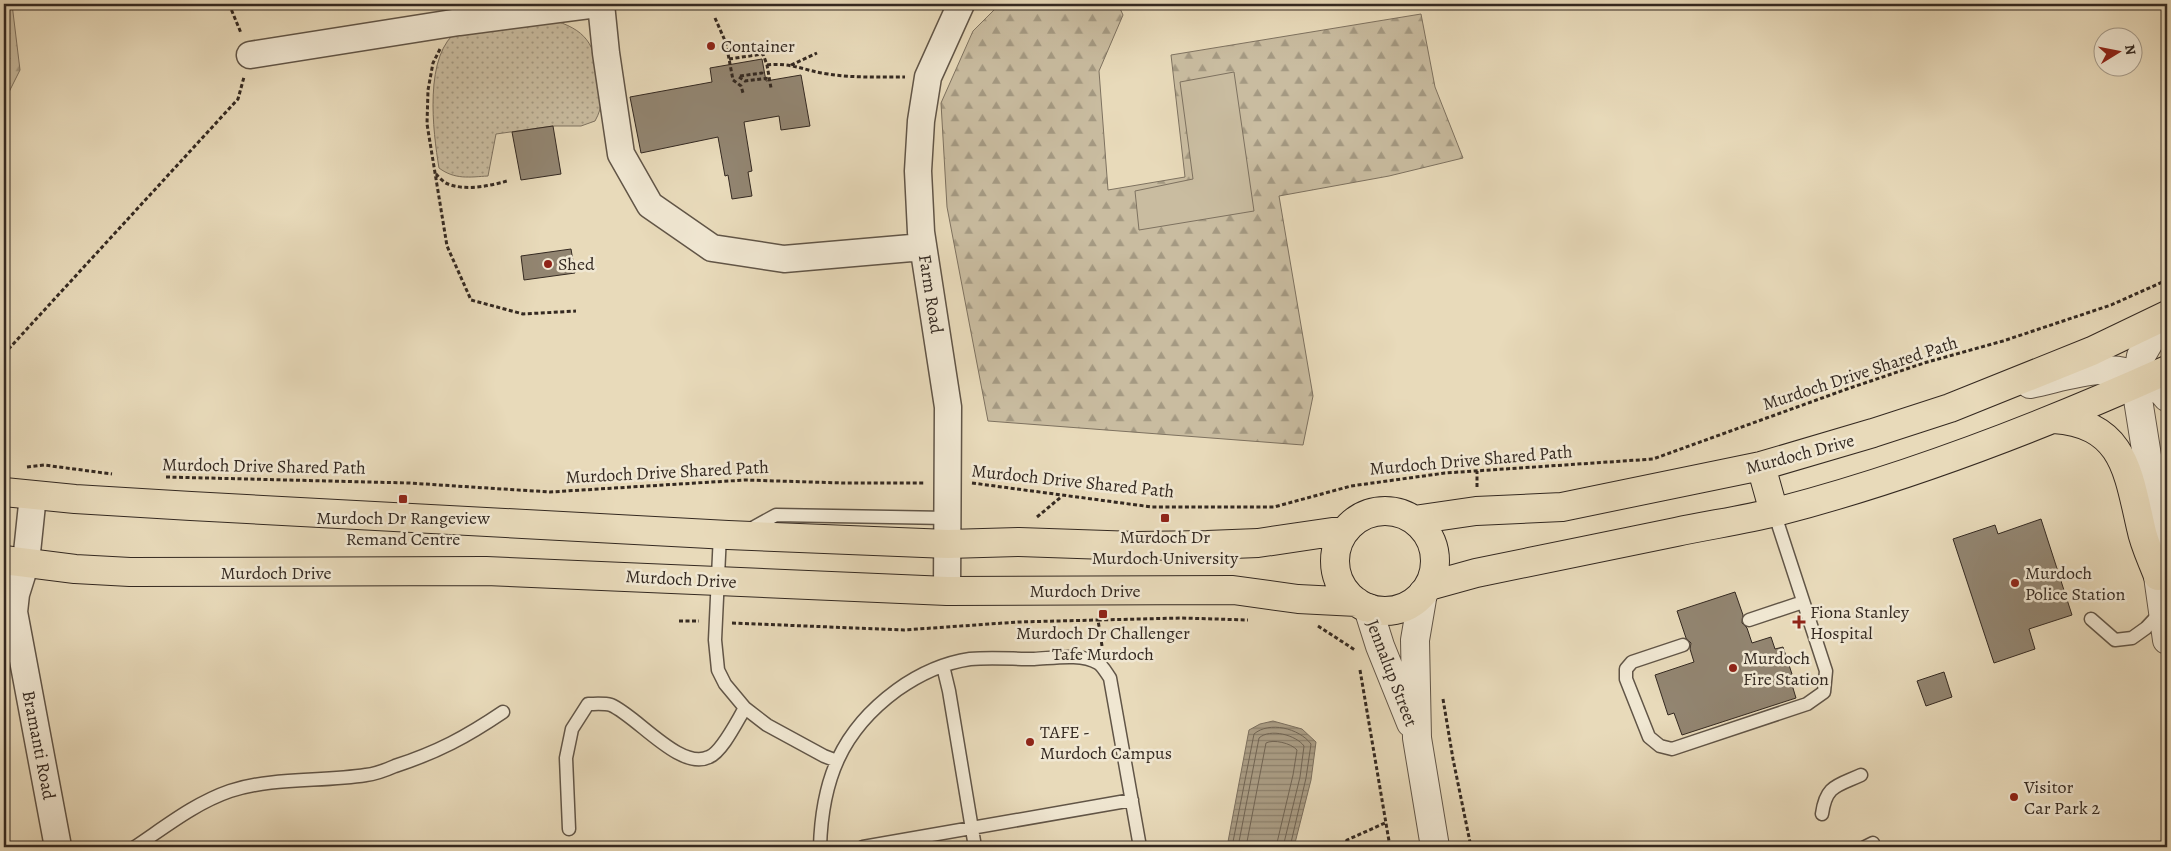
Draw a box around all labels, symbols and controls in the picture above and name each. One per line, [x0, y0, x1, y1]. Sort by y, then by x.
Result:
north arrow [2094, 28, 2144, 78]
place label: Container [721, 34, 795, 58]
marker: Container [705, 40, 717, 52]
text: N [2120, 43, 2141, 57]
place label: Shed [558, 252, 595, 276]
street label: Farm Road [913, 253, 949, 336]
marker: Shed [542, 258, 554, 270]
street label: Murdoch Drive Shared Path [1759, 330, 1961, 416]
street label: Murdoch Drive [1743, 428, 1857, 480]
street label: Murdoch Drive Shared Path [1369, 439, 1574, 481]
street label: Murdoch Drive Shared Path [162, 452, 366, 480]
street label: Murdoch Drive Shared Path [565, 455, 770, 489]
street label: Murdoch Drive Shared Path [970, 458, 1176, 504]
marker: Murdoch Dr Rangeview Remand Centre [397, 493, 409, 505]
place label: Murdoch Dr Rangeview Remand Centre [316, 506, 490, 551]
marker: Murdoch Dr Murdoch University [1159, 512, 1171, 524]
place label: Murdoch Dr Murdoch University [1092, 525, 1239, 570]
street label: Murdoch Drive [220, 561, 332, 585]
place label: Murdoch Police Station [2025, 561, 2125, 606]
street label: Murdoch Drive [625, 564, 737, 594]
marker: Murdoch Police Station [2009, 577, 2021, 589]
street label: Murdoch Drive [1029, 579, 1141, 603]
place label: Fiona Stanley Hospital [1810, 600, 1910, 645]
marker: Murdoch Dr Challenger Tafe Murdoch [1097, 608, 1109, 620]
marker: Fiona Stanley Hospital [1792, 615, 1806, 629]
street label: Jennalup Street [1361, 616, 1423, 730]
place label: Murdoch Dr Challenger Tafe Murdoch [1016, 621, 1190, 666]
place label: Murdoch Fire Station [1743, 646, 1829, 691]
marker: Murdoch Fire Station [1727, 662, 1739, 674]
street label: Bramanti Road [17, 688, 61, 802]
place label: TAFE - Murdoch Campus [1040, 720, 1172, 765]
marker: TAFE - Murdoch Campus [1024, 736, 1036, 748]
place label: Visitor Car Park 2 [2023, 775, 2100, 820]
marker: Visitor Car Park 2 [2008, 791, 2020, 803]

